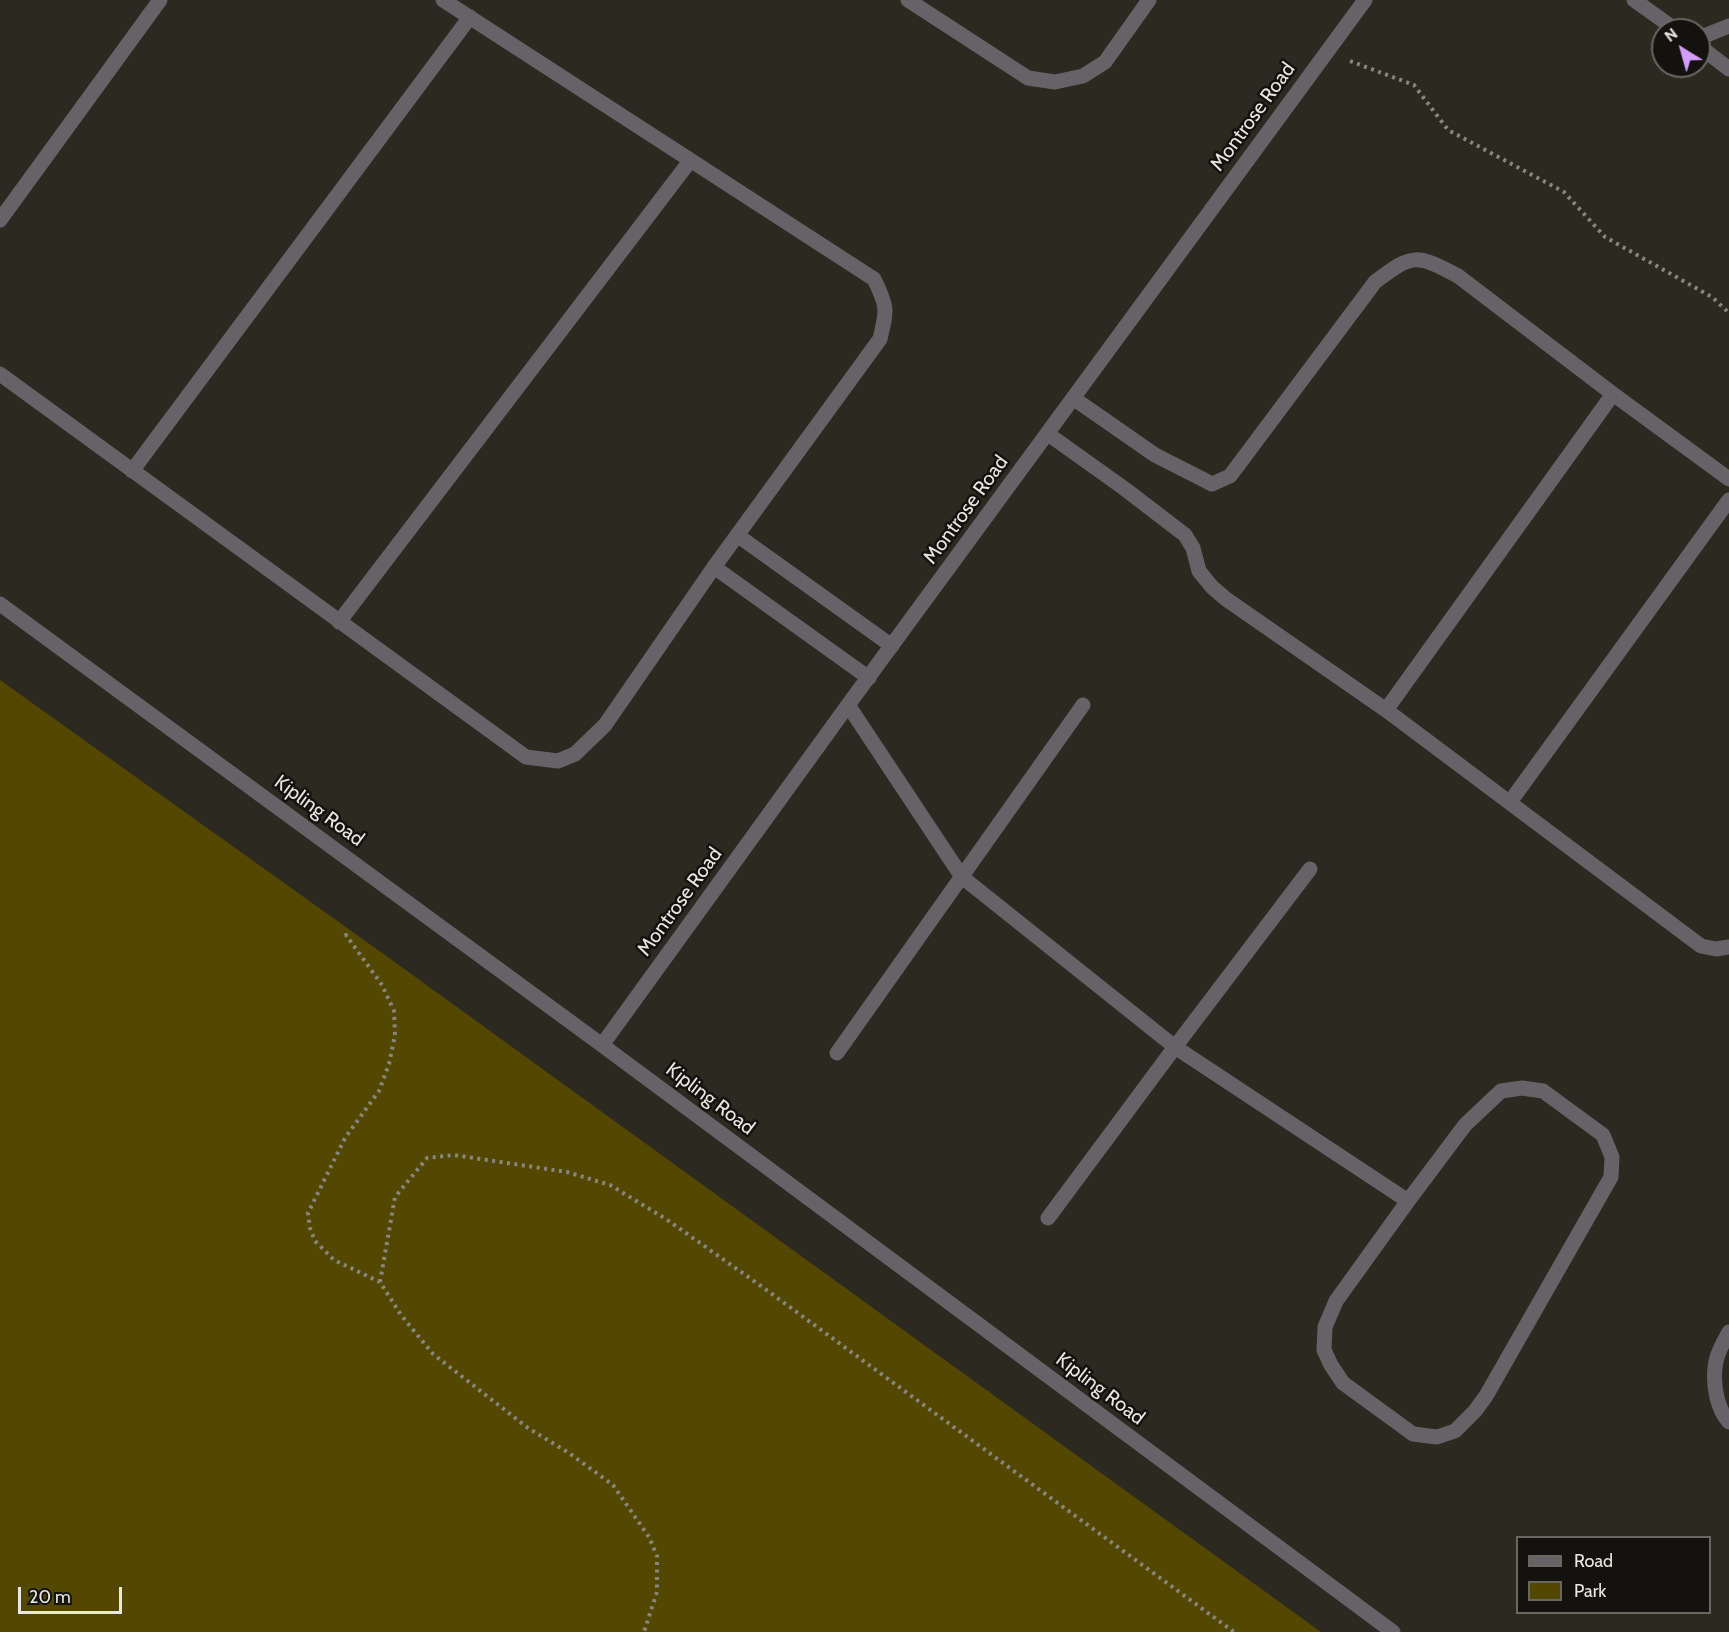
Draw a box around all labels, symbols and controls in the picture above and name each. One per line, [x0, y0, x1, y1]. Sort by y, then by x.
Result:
north arrow [1651, 18, 1711, 78]
text: N [1661, 24, 1681, 46]
street label: Montrose Road [1206, 58, 1300, 176]
street label: Montrose Road [919, 451, 1013, 569]
street label: Kipling Road [269, 770, 369, 852]
street label: Montrose Road [633, 843, 727, 961]
street label: Kipling Road [661, 1058, 759, 1140]
street label: Kipling Road [1051, 1348, 1149, 1430]
legend [1516, 1536, 1711, 1614]
text: Road [1574, 1550, 1613, 1572]
scale bar [21, 1575, 124, 1613]
text: Park [1574, 1580, 1606, 1602]
text: 20 m [29, 1586, 71, 1608]

